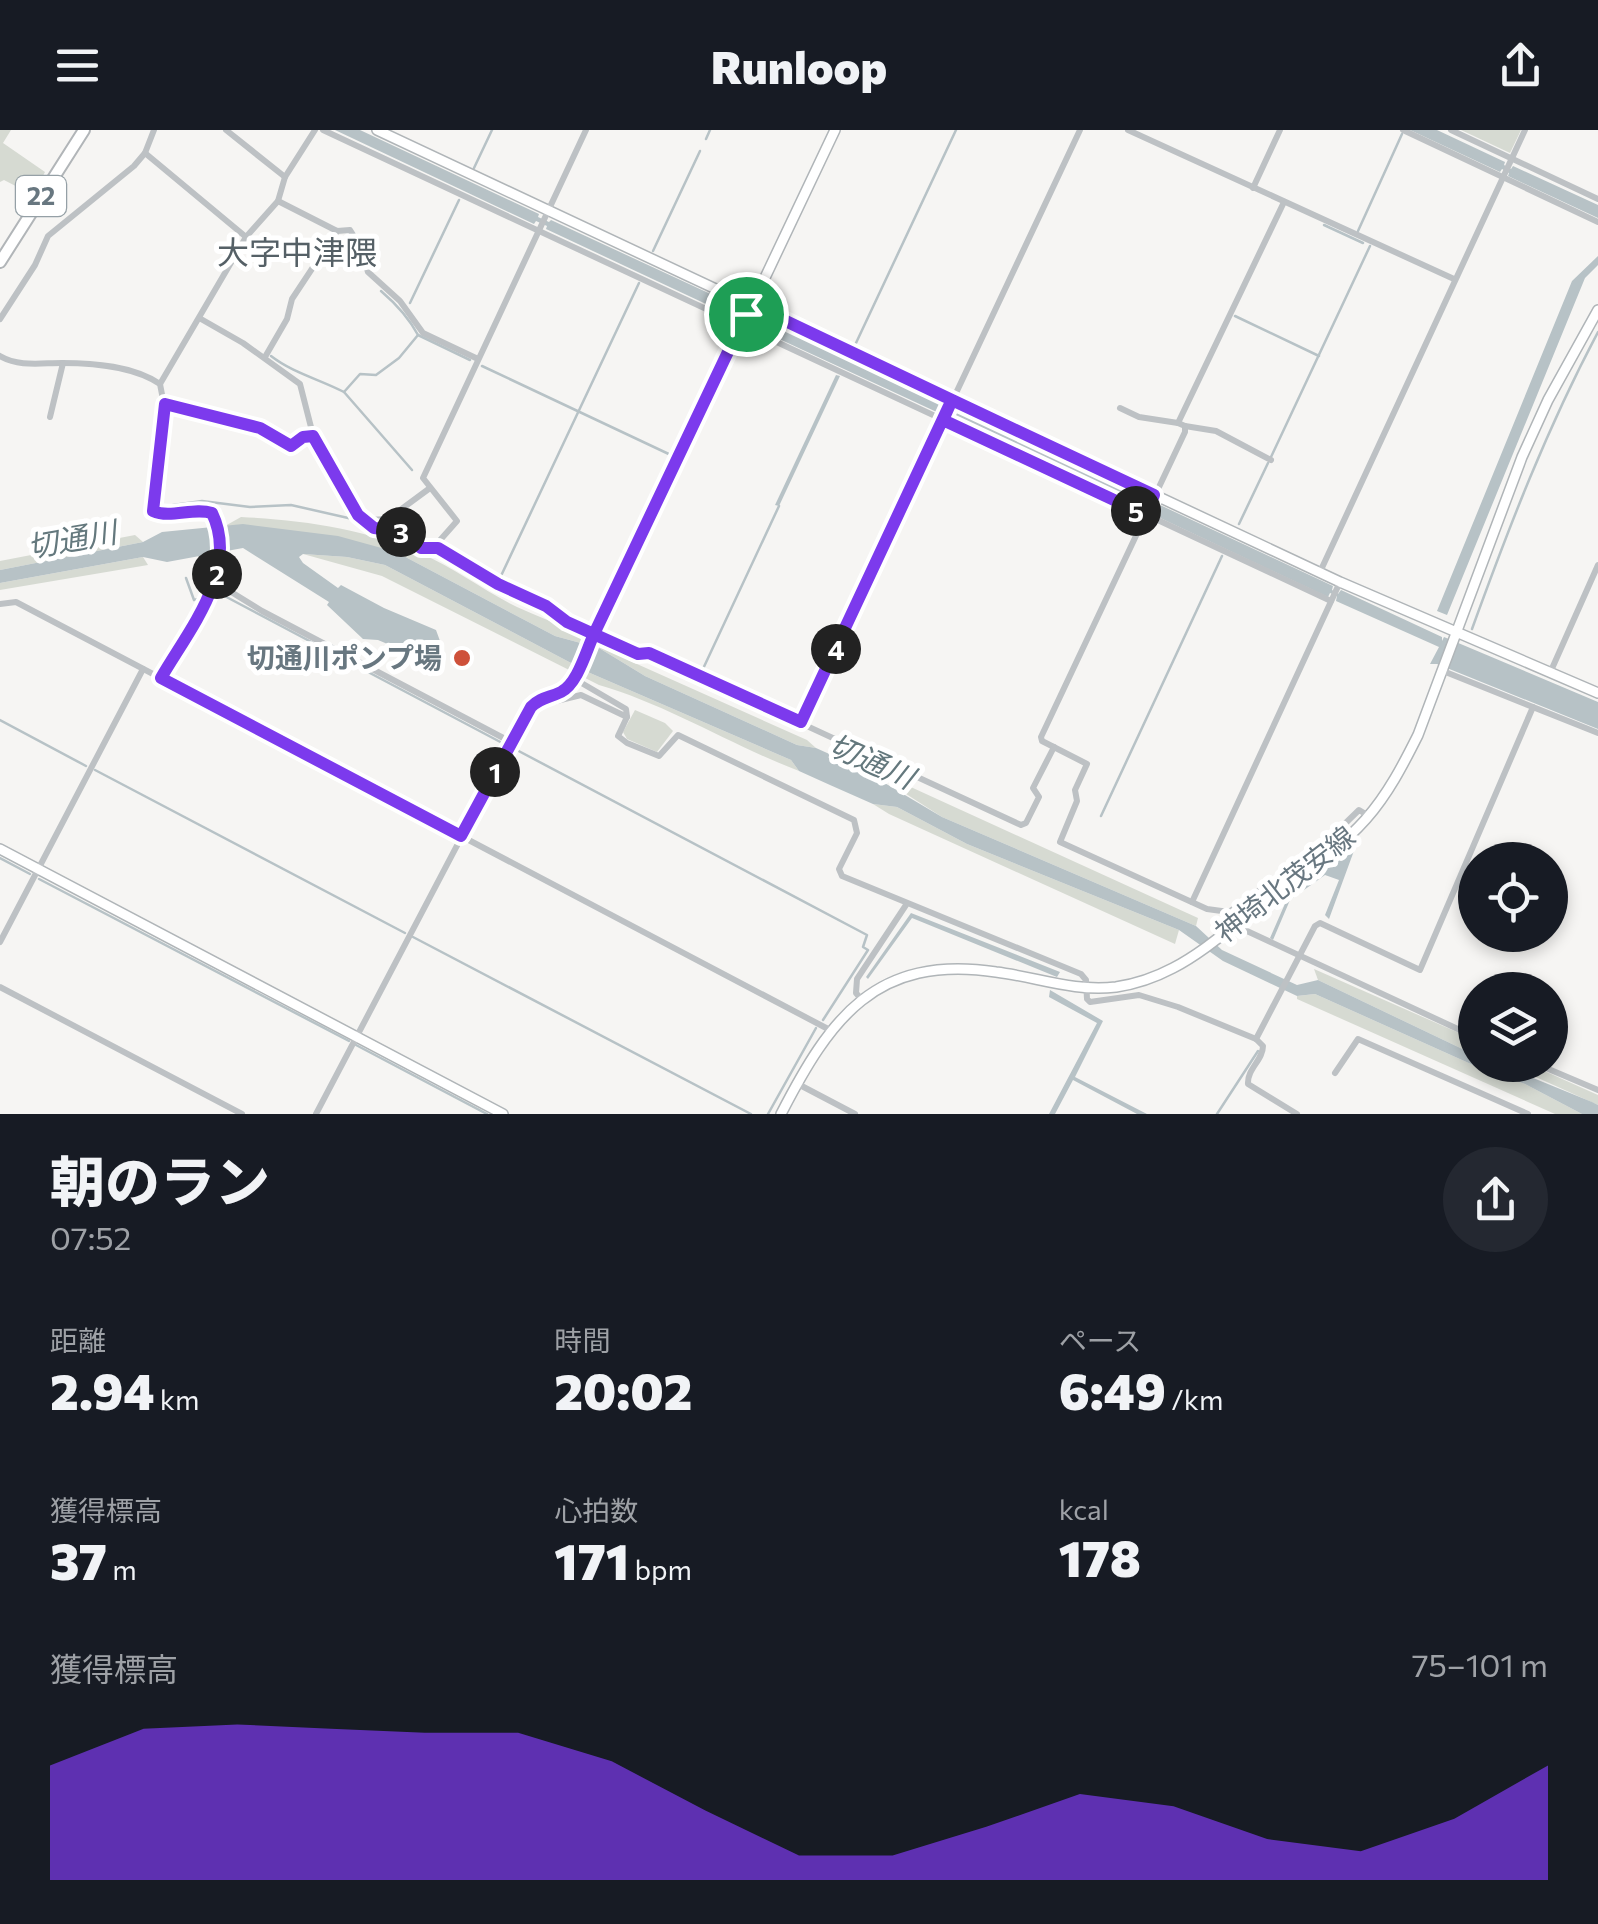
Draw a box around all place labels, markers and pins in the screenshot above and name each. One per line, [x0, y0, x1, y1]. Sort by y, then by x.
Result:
pin [704, 272, 789, 357]
pin: 5 [1111, 486, 1161, 536]
pin: 3 [376, 507, 426, 557]
pin: 2 [192, 549, 242, 599]
pin: 4 [811, 624, 861, 674]
place label: 切通川ポンプ場 [247, 640, 442, 674]
marker: 切通川ポンプ場 [451, 647, 473, 669]
pin: 1 [470, 747, 520, 797]

